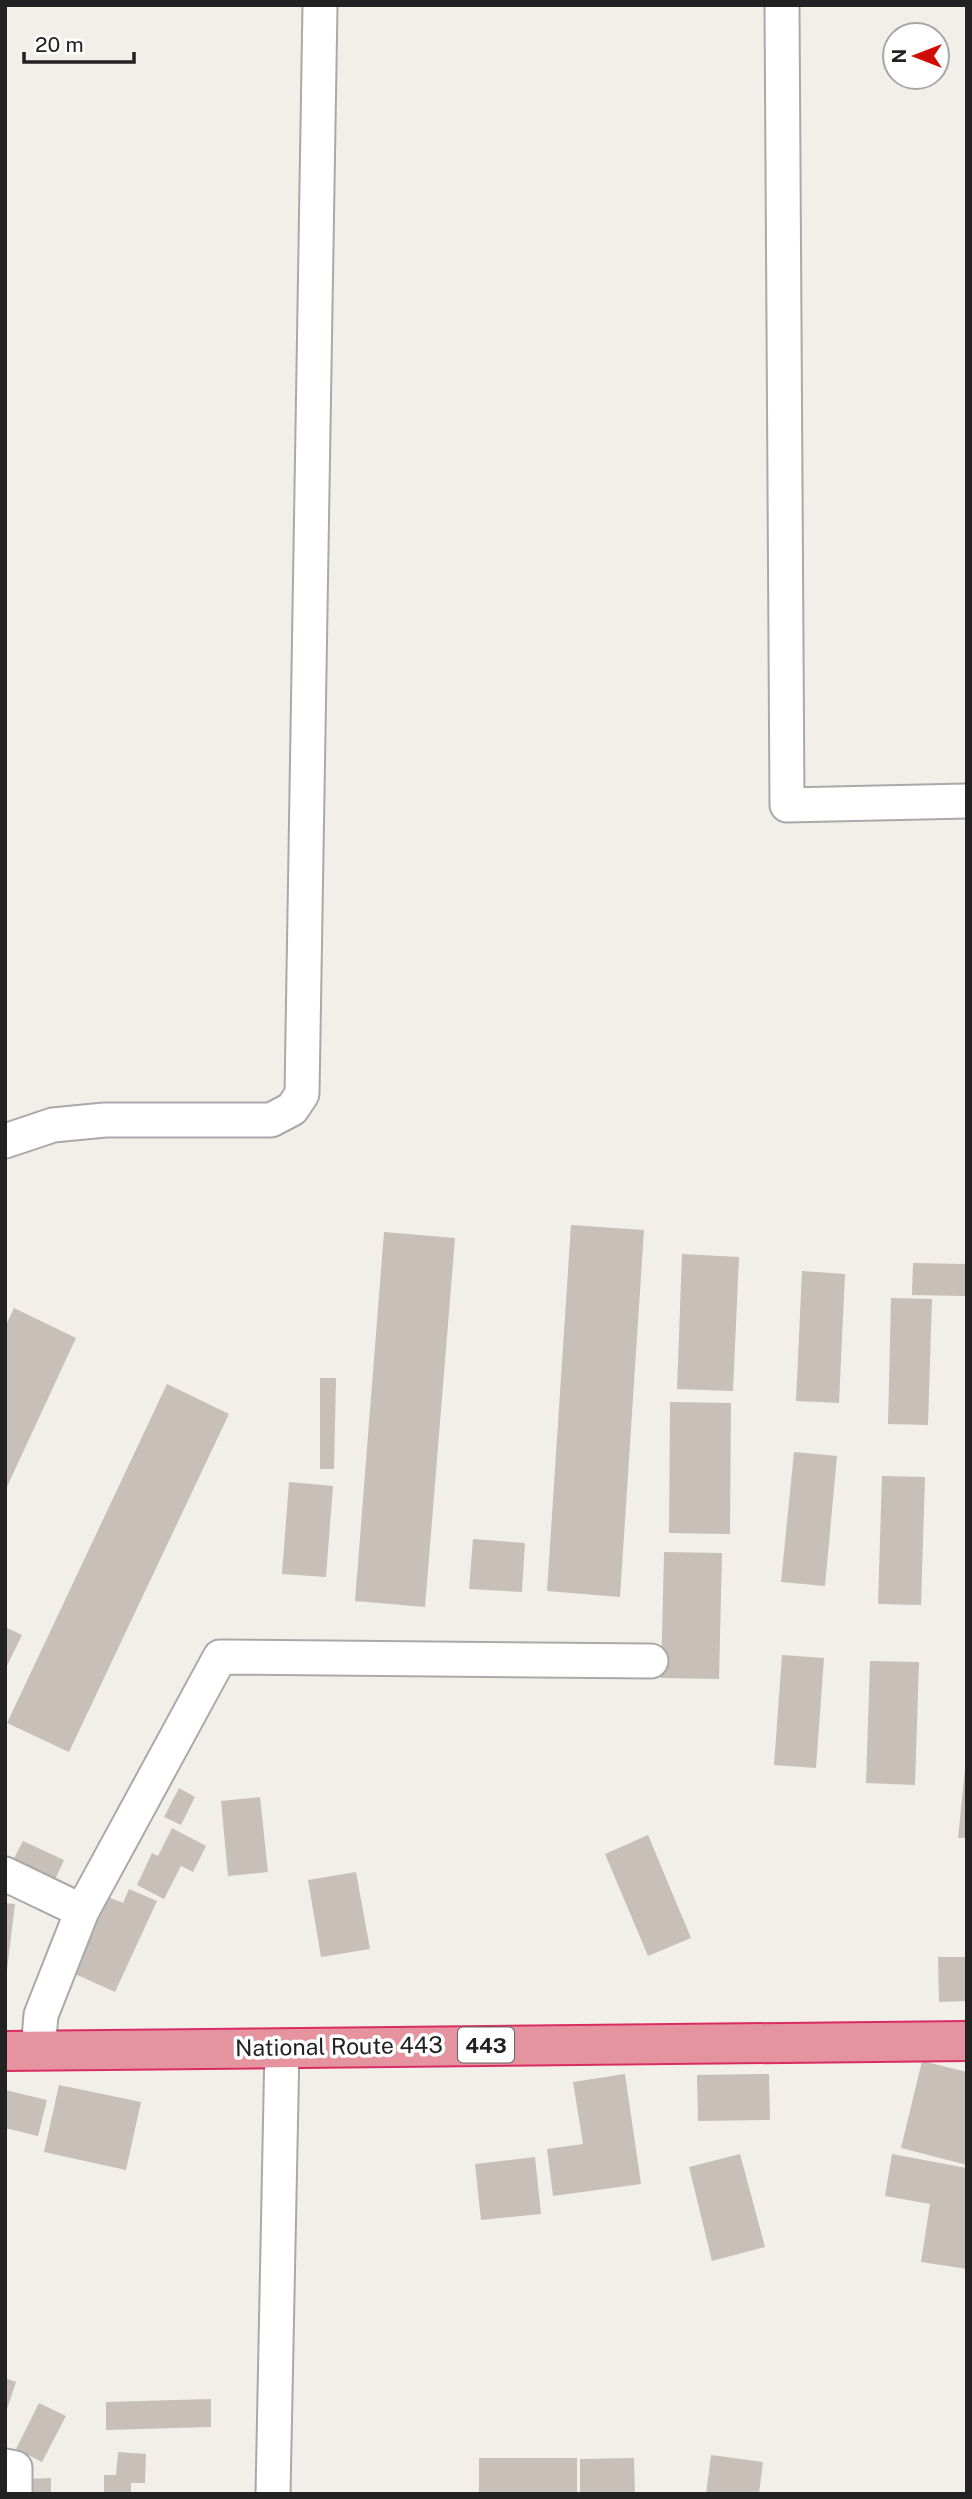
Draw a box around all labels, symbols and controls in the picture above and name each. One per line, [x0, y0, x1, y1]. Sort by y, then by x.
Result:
scale bar [24, 21, 135, 65]
north arrow [881, 21, 951, 91]
text: 20 m [35, 32, 84, 57]
text: N [888, 49, 910, 63]
road number: 443 [458, 2028, 514, 2062]
street label: National Route 443 [235, 2031, 443, 2061]

